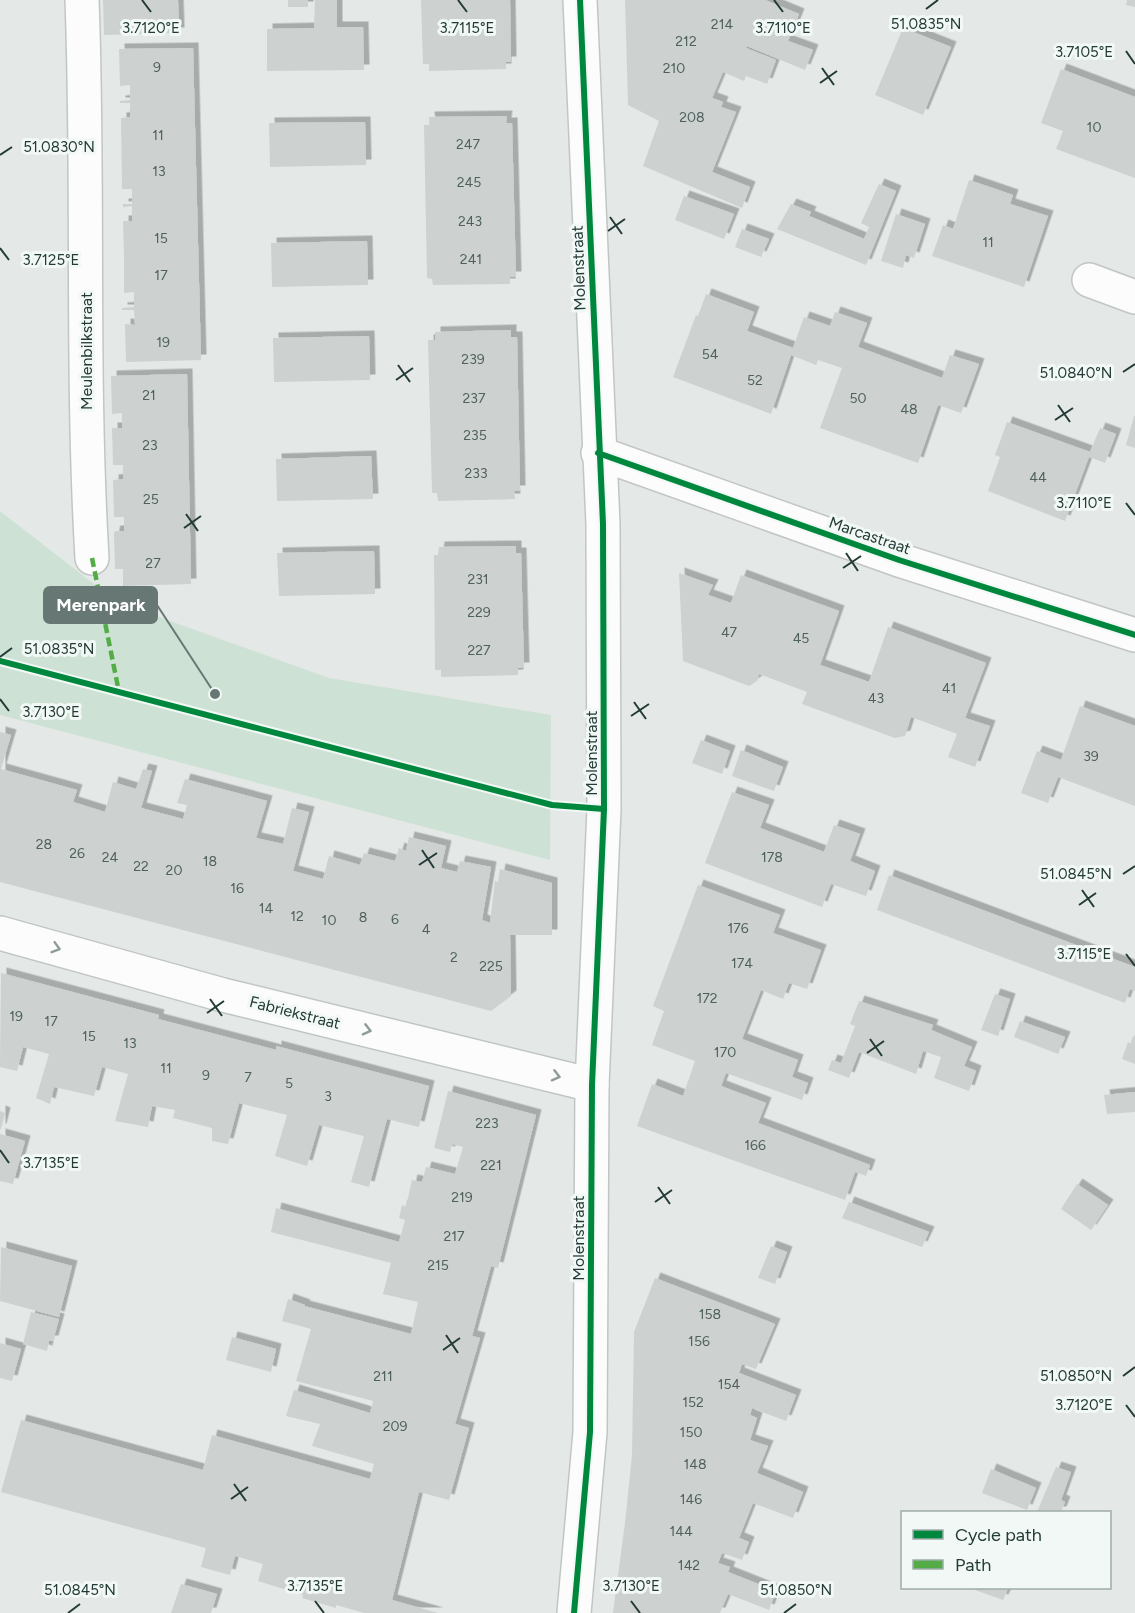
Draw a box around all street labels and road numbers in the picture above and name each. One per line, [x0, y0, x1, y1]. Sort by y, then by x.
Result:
street label: Molenstraat [568, 225, 589, 311]
street label: Meulenbilkstraat [77, 292, 96, 410]
street label: Marcastraat [826, 513, 913, 558]
street label: Molenstraat [582, 710, 601, 796]
street label: Fabriekstraat [247, 992, 342, 1033]
street label: Molenstraat [569, 1195, 588, 1281]

